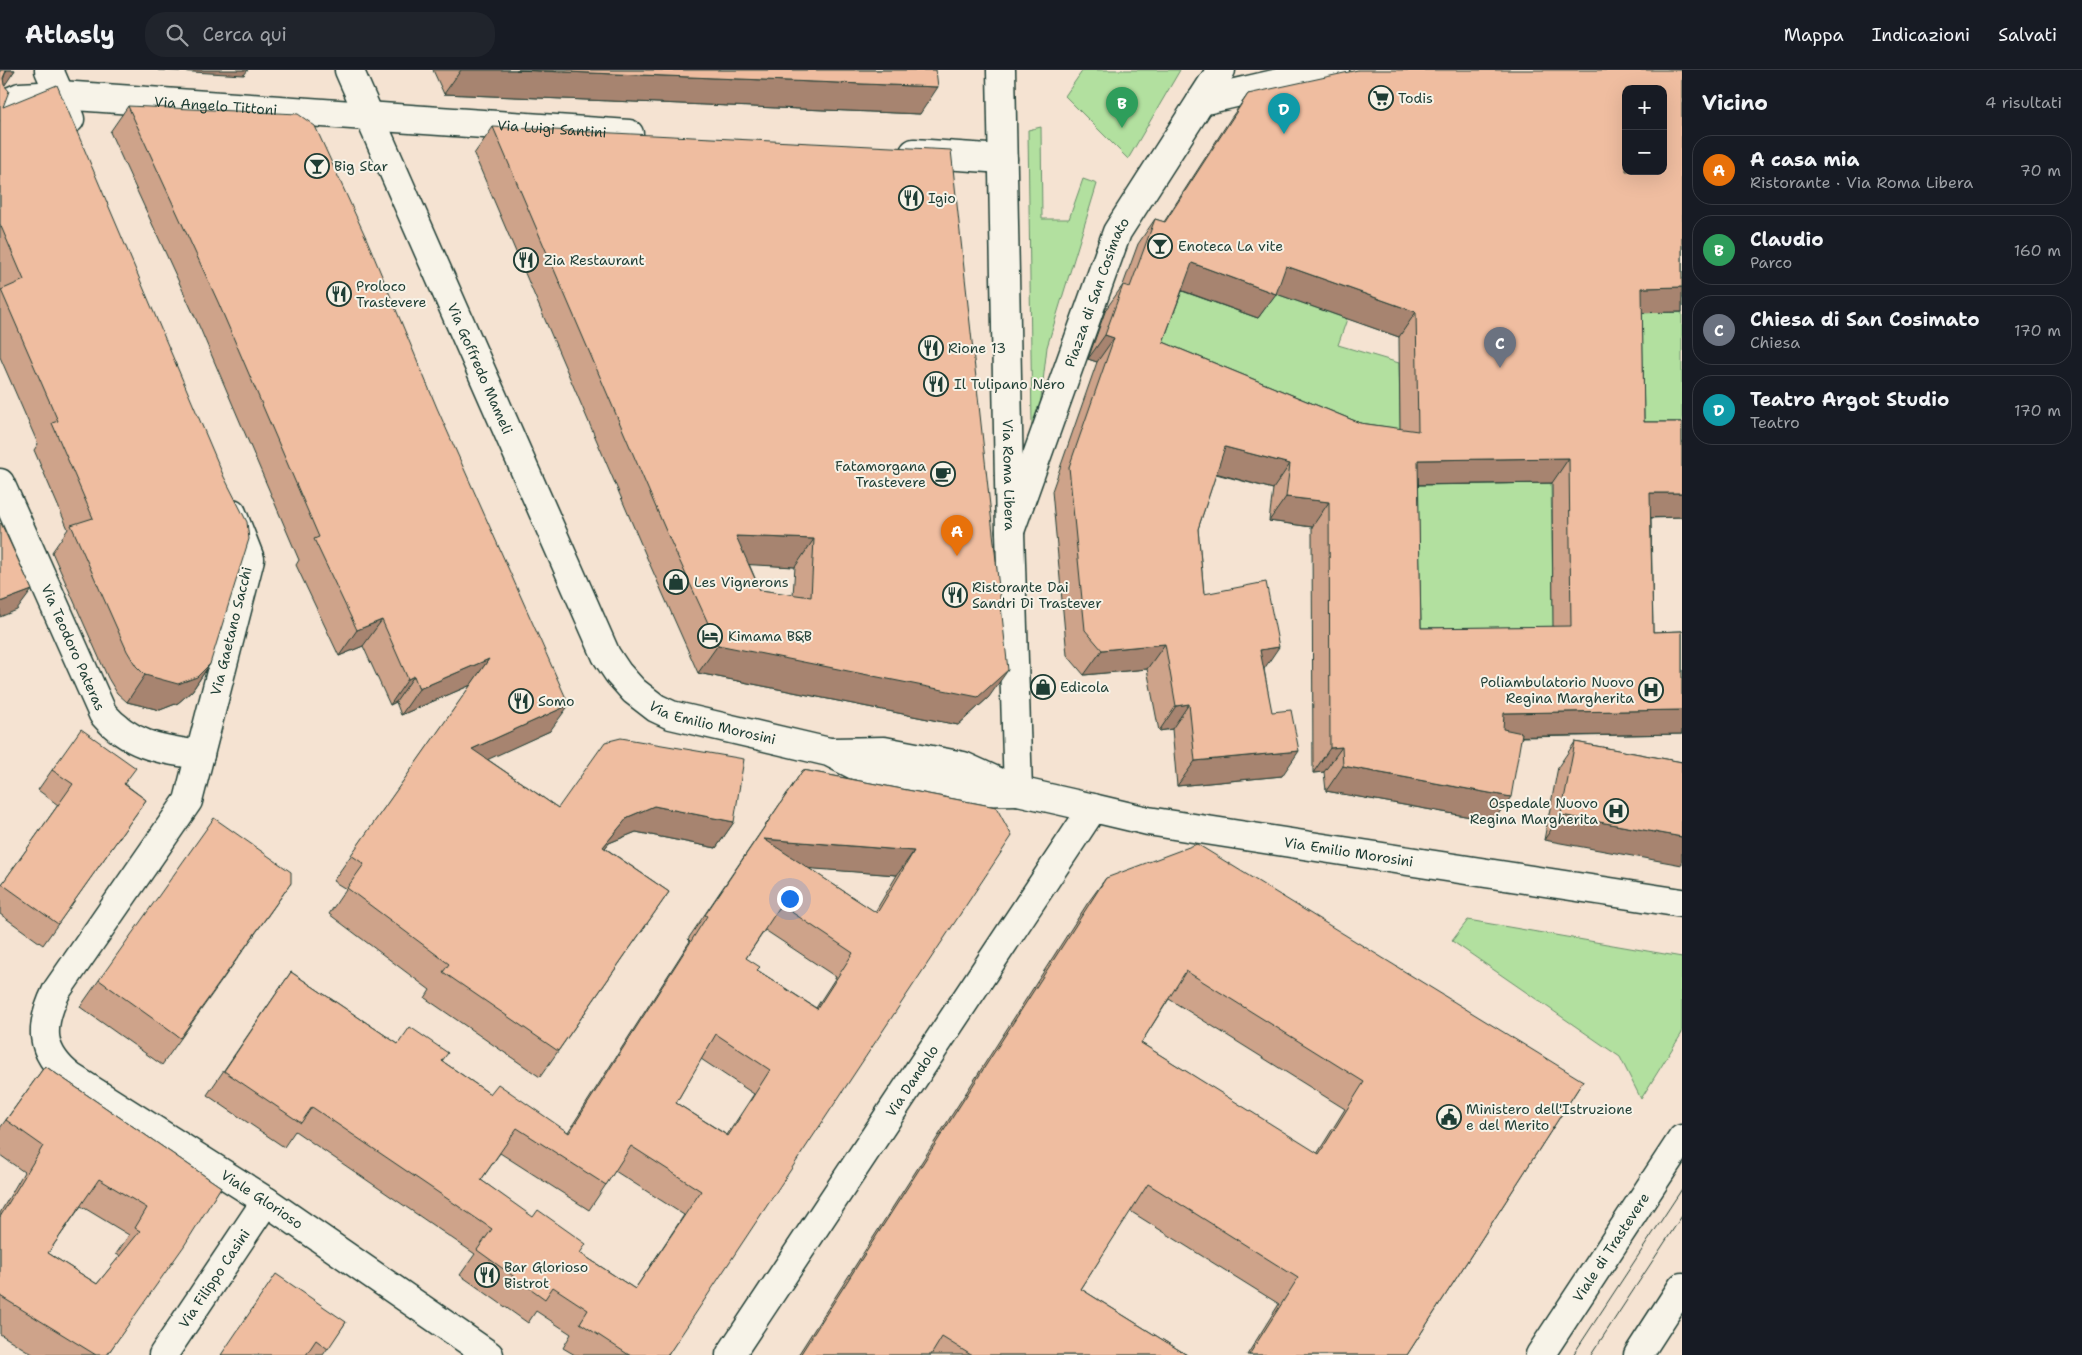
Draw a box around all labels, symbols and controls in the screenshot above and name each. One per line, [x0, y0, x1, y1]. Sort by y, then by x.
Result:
search box [145, 12, 495, 57]
text: Atlasly [25, 19, 115, 51]
icon: search [163, 21, 191, 49]
text: Cerca qui [203, 22, 287, 47]
text: Mappa [1784, 23, 1844, 47]
text: Indicazioni [1872, 23, 1970, 47]
text: Salvati [1998, 23, 2057, 47]
supermarket icon: Todis [1368, 85, 1394, 111]
map controls [1622, 85, 1667, 175]
button: + [1622, 85, 1667, 130]
pin: B [1106, 87, 1138, 128]
place label: Todis [1398, 89, 1433, 107]
text: Vicino [1702, 89, 1768, 117]
street label: Via Angelo Tittoni [153, 92, 278, 119]
text: 4 risultati [1985, 92, 2062, 113]
pin: D [1268, 93, 1300, 134]
street label: Via Luigi Santini [497, 116, 607, 141]
button: − [1622, 130, 1667, 175]
text: A casa mia [1750, 147, 1860, 172]
bar icon: Big Star [304, 153, 330, 179]
place label: Big Star [334, 157, 388, 175]
text: A [1713, 160, 1725, 181]
text: 70 m [2020, 160, 2061, 181]
text: Ristorante · Via Roma Libera [1750, 172, 1973, 193]
restaurant icon: Igio [898, 185, 924, 211]
place label: Igio [928, 189, 956, 207]
street label: Piazza di San Cosimato [1060, 214, 1133, 370]
text: Claudio [1750, 227, 1824, 252]
bar icon: Enoteca La vite [1147, 233, 1173, 259]
place label: Enoteca La vite [1178, 237, 1283, 255]
text: B [1714, 240, 1724, 261]
text: 160 m [2014, 240, 2061, 261]
restaurant icon: Zia Restaurant [513, 247, 539, 273]
place label: Zia Restaurant [544, 251, 645, 269]
text: Parco [1750, 252, 1792, 273]
place label: Proloco Trastevere [356, 277, 427, 311]
restaurant icon: Proloco Trastevere [326, 281, 352, 307]
street label: Via Goffredo Mameli [443, 300, 517, 437]
text: Chiesa di San Cosimato [1750, 307, 1980, 332]
text: C [1714, 320, 1724, 341]
text: 170 m [2014, 320, 2061, 341]
pin: C [1484, 327, 1516, 368]
text: Chiesa [1750, 332, 1800, 353]
restaurant icon: Rione 13 [918, 335, 944, 361]
place label: Rione 13 [948, 339, 1006, 357]
restaurant icon: Il Tulipano Nero [923, 371, 949, 397]
place label: Il Tulipano Nero [954, 375, 1065, 393]
text: Teatro Argot Studio [1750, 387, 1949, 412]
text: D [1713, 400, 1725, 421]
text: 170 m [2014, 400, 2061, 421]
text: Teatro [1750, 412, 1800, 433]
street label: Via Roma Libera [999, 419, 1019, 531]
place label: Fatamorgana Trastevere [835, 457, 926, 491]
cafe icon: Fatamorgana Trastevere [930, 461, 956, 487]
pin: A [941, 515, 973, 556]
street label: Via Gaetano Sacchi [206, 565, 256, 697]
shop icon: Les Vignerons [663, 569, 689, 595]
place label: Les Vignerons [694, 573, 789, 591]
place label: Ristorante Dai Sandri Di Trastever [972, 578, 1102, 612]
street label: Via Teodoro Pateras [37, 581, 109, 714]
restaurant icon: Ristorante Dai Sandri Di Trastever [942, 582, 968, 608]
hotel icon: Kimama B&B [697, 623, 723, 649]
place label: Kimama B&B [728, 627, 812, 645]
place label: Poliambulatorio Nuovo Regina Margherita [1480, 673, 1634, 707]
shop icon: Edicola [1030, 674, 1056, 700]
hospital icon: Poliambulatorio Nuovo Regina Margherita [1638, 677, 1664, 703]
place label: Edicola [1060, 678, 1109, 696]
restaurant icon: Somo [508, 688, 534, 714]
place label: Somo [538, 692, 574, 710]
street label: Via Emilio Morosini [645, 697, 778, 748]
place label: Ospedale Nuovo Regina Margherita [1470, 794, 1598, 828]
hospital icon: Ospedale Nuovo Regina Margherita [1603, 798, 1629, 824]
street label: Via Emilio Morosini [1283, 833, 1415, 871]
your location [777, 886, 803, 912]
street label: Via Dandolo [882, 1041, 942, 1120]
place label: Ministero dell'Istruzione e del Merito [1466, 1100, 1633, 1134]
public building icon: Ministero dell'Istruzione e del Merito [1436, 1104, 1462, 1130]
street label: Viale Glorioso [218, 1166, 307, 1233]
street label: Viale di Trastevere [1568, 1189, 1653, 1305]
street label: Via Filippo Casini [175, 1226, 254, 1331]
place label: Bar Glorioso Bistrot [504, 1258, 588, 1292]
restaurant icon: Bar Glorioso Bistrot [474, 1262, 500, 1288]

